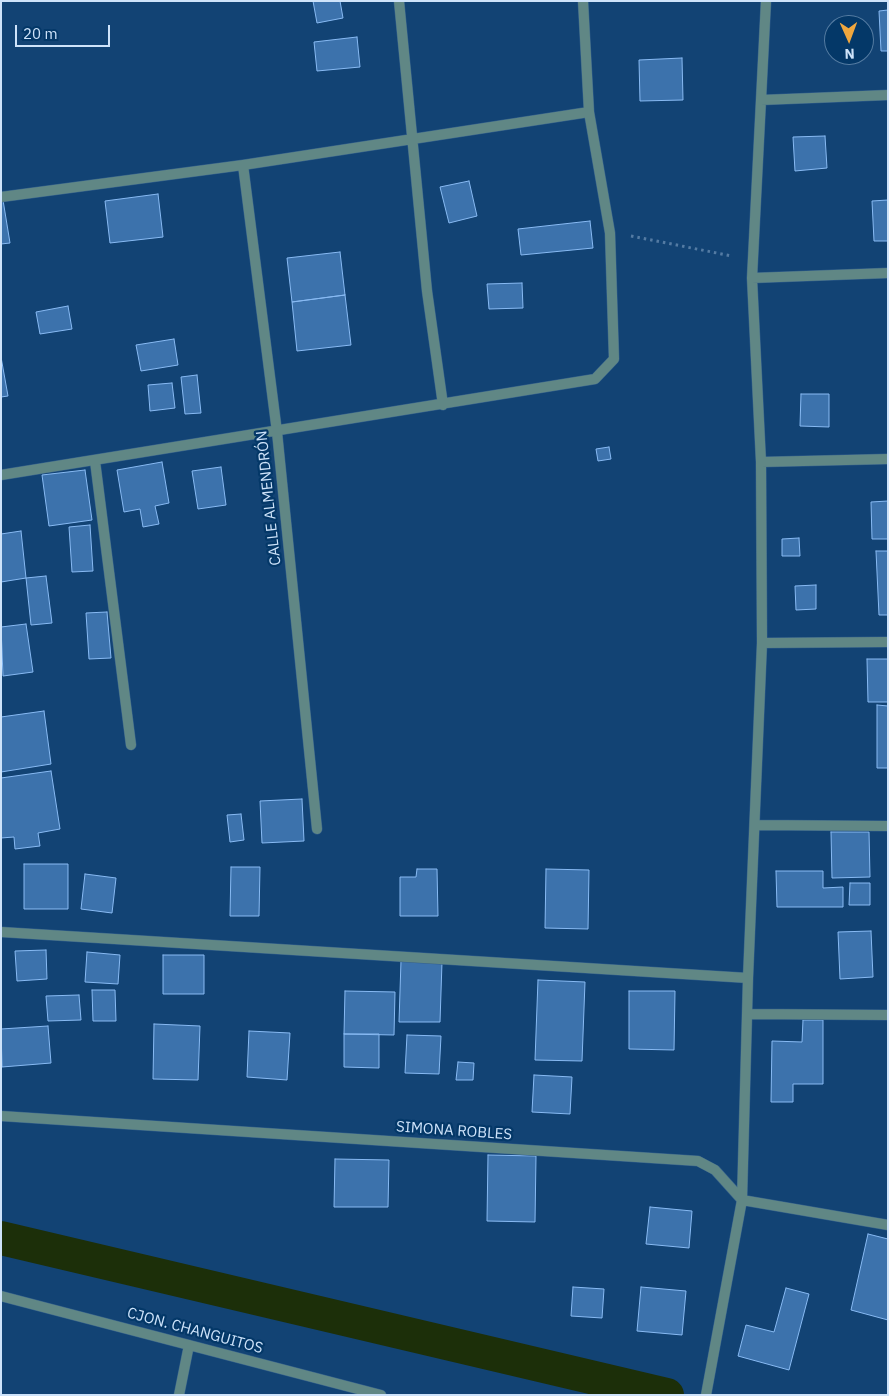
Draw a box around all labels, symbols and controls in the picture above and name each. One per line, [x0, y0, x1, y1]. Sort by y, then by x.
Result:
scale bar [18, 15, 112, 47]
north arrow [824, 15, 874, 65]
text: 20 m [23, 24, 58, 43]
text: N [844, 45, 855, 63]
street label: CALLE ALMENDRÓN [253, 430, 285, 566]
street label: SIMONA ROBLES [395, 1118, 513, 1144]
street label: CJON. CHANGUITOS [125, 1304, 265, 1358]

